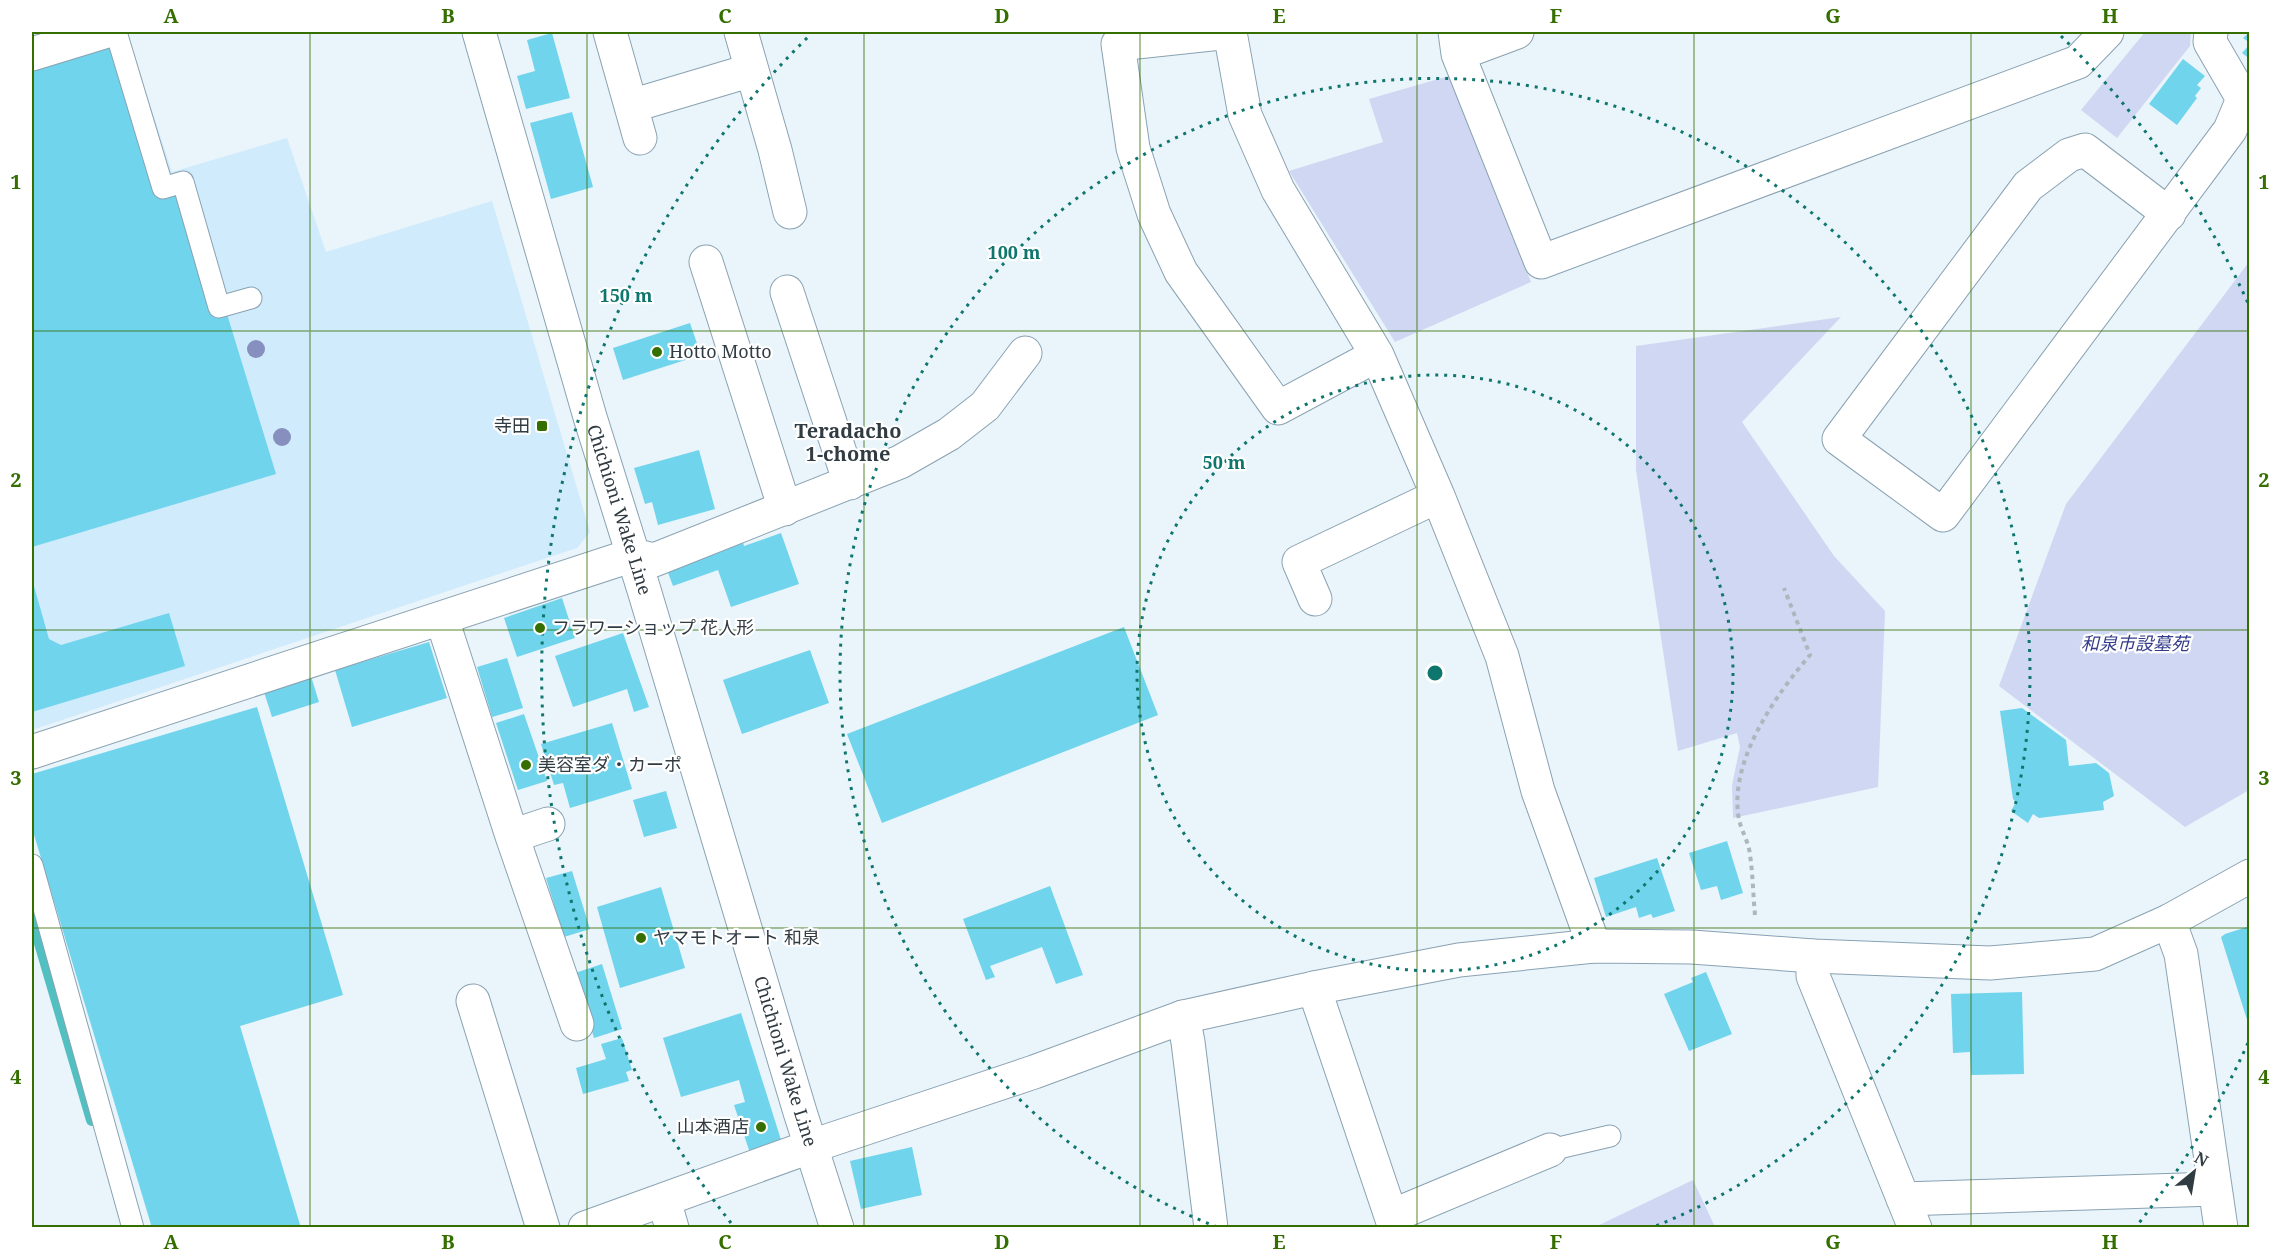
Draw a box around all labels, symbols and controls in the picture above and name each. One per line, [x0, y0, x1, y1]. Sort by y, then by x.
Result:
text: A [163, 2, 179, 29]
text: B [441, 2, 455, 29]
text: C [718, 2, 732, 29]
text: D [994, 2, 1010, 29]
text: E [1272, 2, 1286, 29]
text: F [1550, 2, 1562, 29]
text: G [1825, 2, 1841, 29]
text: H [2102, 2, 2118, 29]
text: 1 [10, 168, 22, 195]
text: 1 [2258, 168, 2270, 195]
text: 100 m [988, 240, 1041, 264]
text: 150 m [600, 283, 653, 307]
place label: Hotto Motto [669, 339, 772, 363]
marker: Hotto Motto [650, 345, 664, 359]
place label: 寺田 [494, 413, 530, 437]
district label: Teradacho 1-chome [795, 417, 901, 467]
marker: 寺田 [535, 419, 549, 433]
street label: Chichioni Wake Line [582, 421, 658, 598]
text: 50 m [1203, 450, 1246, 474]
text: 2 [10, 466, 22, 493]
text: 2 [2258, 466, 2270, 493]
place label: フラワーショップ 花人形 [552, 615, 754, 639]
marker: フラワーショップ 花人形 [533, 621, 547, 635]
park label: 和泉市設墓苑 [2081, 631, 2192, 655]
centre of rings [1425, 663, 1445, 683]
place label: 美容室ダ・カーポ [538, 752, 682, 776]
marker: 美容室ダ・カーポ [519, 758, 533, 772]
text: 3 [10, 764, 22, 791]
text: 3 [2258, 764, 2270, 791]
place label: ヤマモトオート 和泉 [653, 925, 820, 949]
marker: ヤマモトオート 和泉 [634, 931, 648, 945]
street label: Chichioni Wake Line [749, 973, 823, 1150]
text: 4 [10, 1063, 22, 1090]
text: 4 [2258, 1063, 2270, 1090]
place label: 山本酒店 [677, 1114, 749, 1138]
marker: 山本酒店 [754, 1120, 768, 1134]
north arrow [2164, 1142, 2224, 1202]
text: N [2191, 1146, 2213, 1172]
text: A [163, 1228, 179, 1255]
text: B [441, 1228, 455, 1255]
text: C [718, 1228, 732, 1255]
text: D [994, 1228, 1010, 1255]
text: E [1272, 1228, 1286, 1255]
text: F [1550, 1228, 1562, 1255]
text: G [1825, 1228, 1841, 1255]
text: H [2102, 1228, 2118, 1255]

